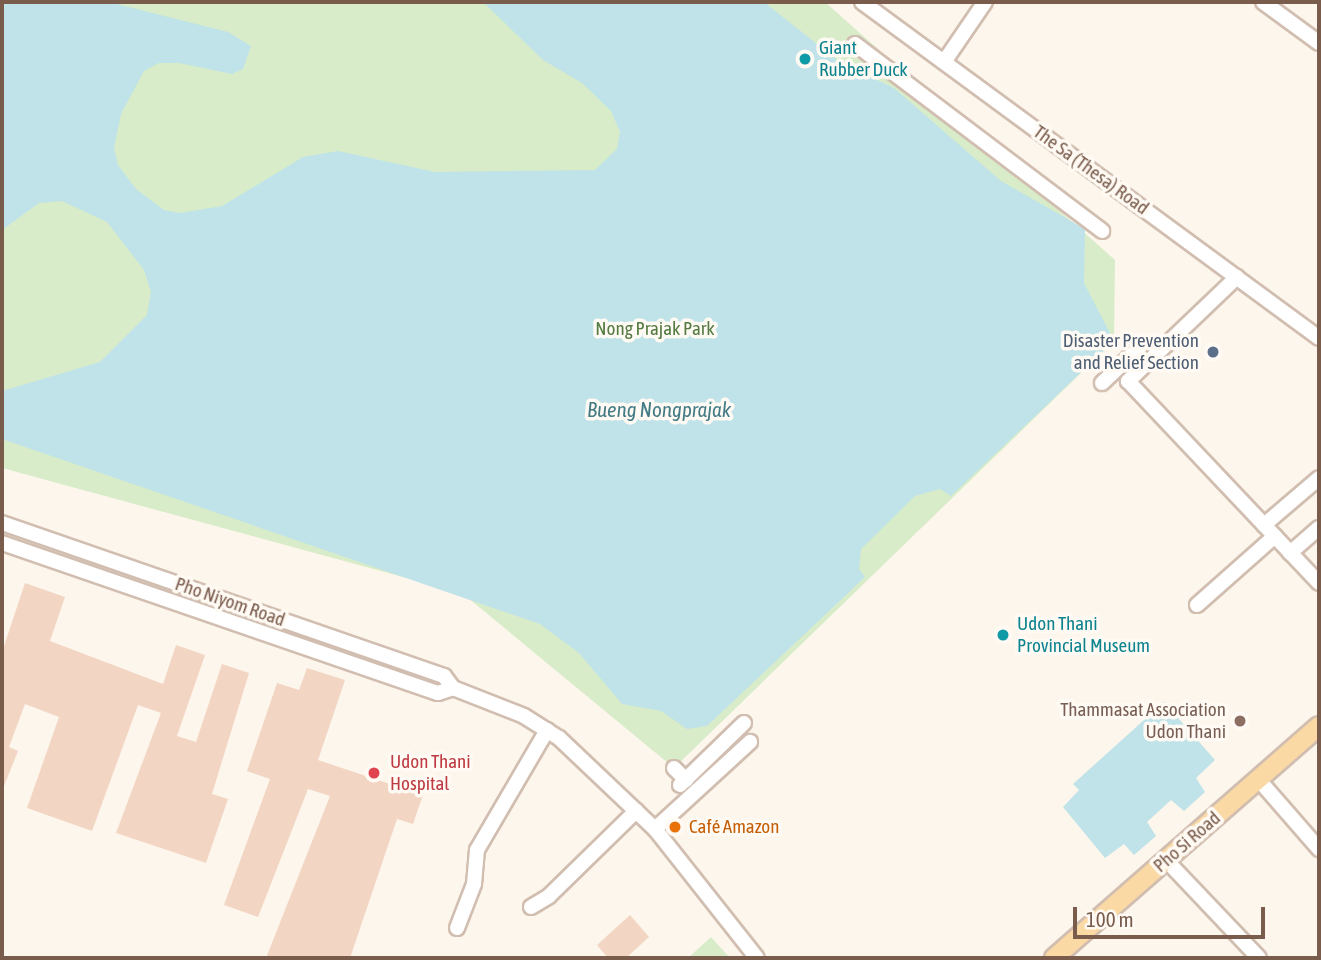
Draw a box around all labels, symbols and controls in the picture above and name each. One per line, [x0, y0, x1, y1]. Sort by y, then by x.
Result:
place label: Giant Rubber Duck [819, 37, 908, 81]
marker: Giant Rubber Duck [797, 51, 813, 67]
street label: The Sa (Thesa) Road [1029, 120, 1153, 220]
park label: Nong Prajak Park [595, 318, 715, 340]
place label: Disaster Prevention and Relief Section [1063, 330, 1199, 374]
marker: Disaster Prevention and Relief Section [1205, 344, 1221, 360]
water label: Bueng Nongprajak [587, 396, 731, 422]
street label: Pho Niyom Road [172, 573, 288, 631]
place label: Udon Thani Provincial Museum [1017, 613, 1150, 657]
marker: Udon Thani Provincial Museum [995, 627, 1011, 643]
place label: Thammasat Association Udon Thani [1060, 699, 1226, 743]
marker: Thammasat Association Udon Thani [1232, 713, 1248, 729]
place label: Udon Thani Hospital [390, 751, 471, 795]
marker: Udon Thani Hospital [364, 763, 384, 783]
street label: Pho Si Road [1149, 807, 1225, 877]
place label: Café Amazon [689, 816, 779, 838]
marker: Café Amazon [667, 819, 683, 835]
scale bar [1076, 894, 1268, 938]
text: 100 m [1086, 907, 1134, 931]

